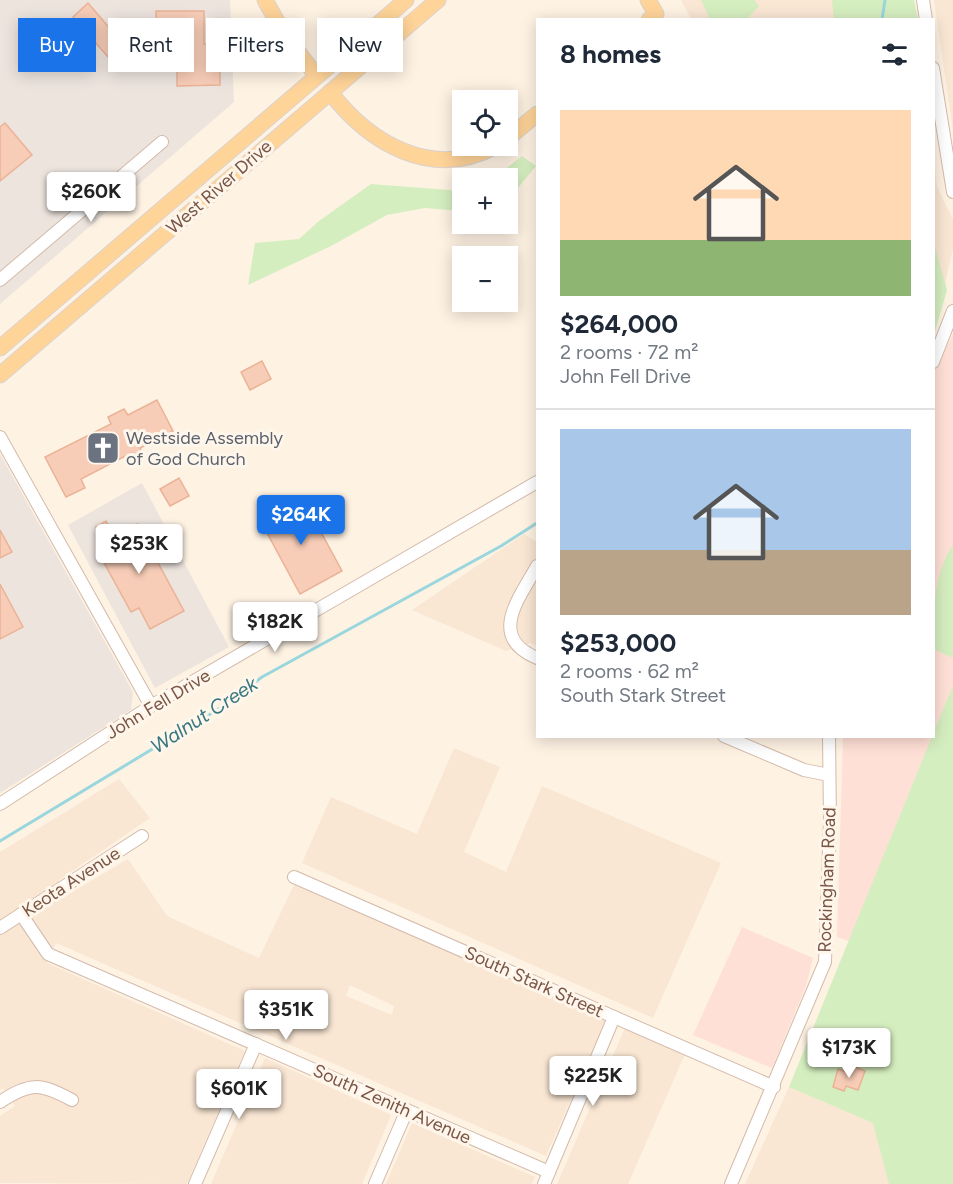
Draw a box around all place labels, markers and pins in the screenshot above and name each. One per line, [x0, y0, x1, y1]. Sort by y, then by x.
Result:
pin: $260K [49, 172, 133, 223]
place label: Westside Assembly of God Church [126, 427, 284, 470]
church icon: Westside Assembly of God Church [85, 430, 121, 466]
pin: $264K [259, 495, 343, 546]
pin: $253K [97, 524, 181, 575]
pin: $182K [233, 602, 317, 653]
pin: $351K [244, 990, 328, 1041]
pin: $173K [807, 1028, 891, 1079]
pin: $225K [551, 1056, 635, 1107]
pin: $601K [197, 1069, 281, 1120]

